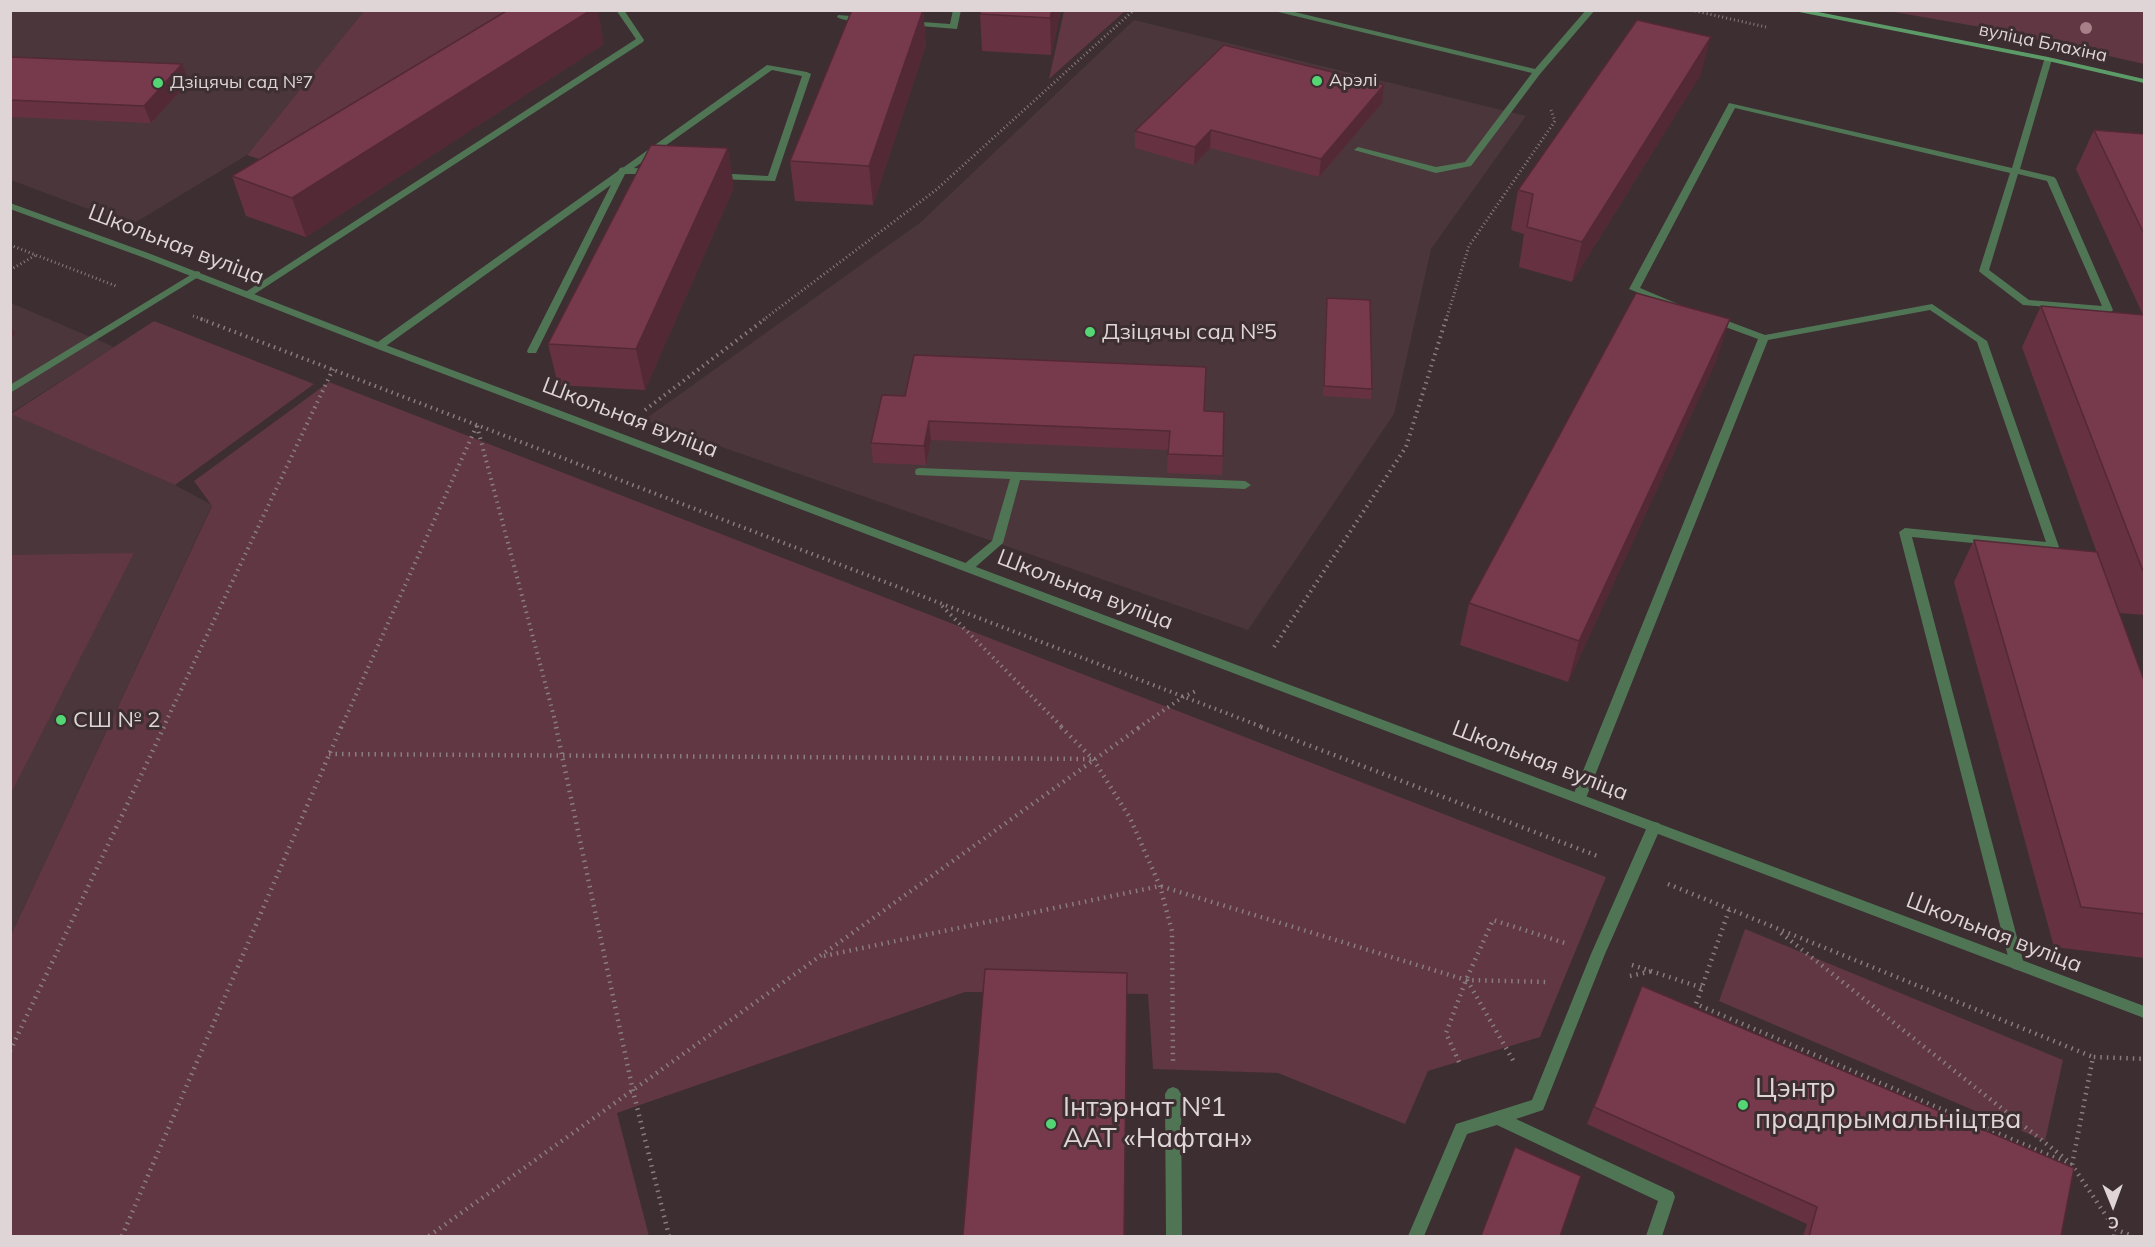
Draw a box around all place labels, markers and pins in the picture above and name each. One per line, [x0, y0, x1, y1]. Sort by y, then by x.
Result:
place label: Арэлі [1329, 70, 1377, 92]
place label: Дзіцячы сад №7 [170, 72, 313, 94]
marker: Арэлі [1310, 74, 1324, 88]
marker: Дзіцячы сад №7 [151, 76, 165, 90]
place label: Дзіцячы сад №5 [1102, 319, 1277, 345]
marker: Дзіцячы сад №5 [1083, 325, 1097, 339]
place label: СШ № 2 [73, 707, 160, 733]
marker: СШ № 2 [54, 713, 68, 727]
place label: Цэнтр прадпрымальніцтва [1755, 1073, 2022, 1136]
place label: Інтэрнат №1 ААТ «Нафтан» [1063, 1092, 1252, 1155]
marker: Цэнтр прадпрымальніцтва [1736, 1098, 1750, 1112]
marker: Інтэрнат №1 ААТ «Нафтан» [1044, 1117, 1058, 1131]

